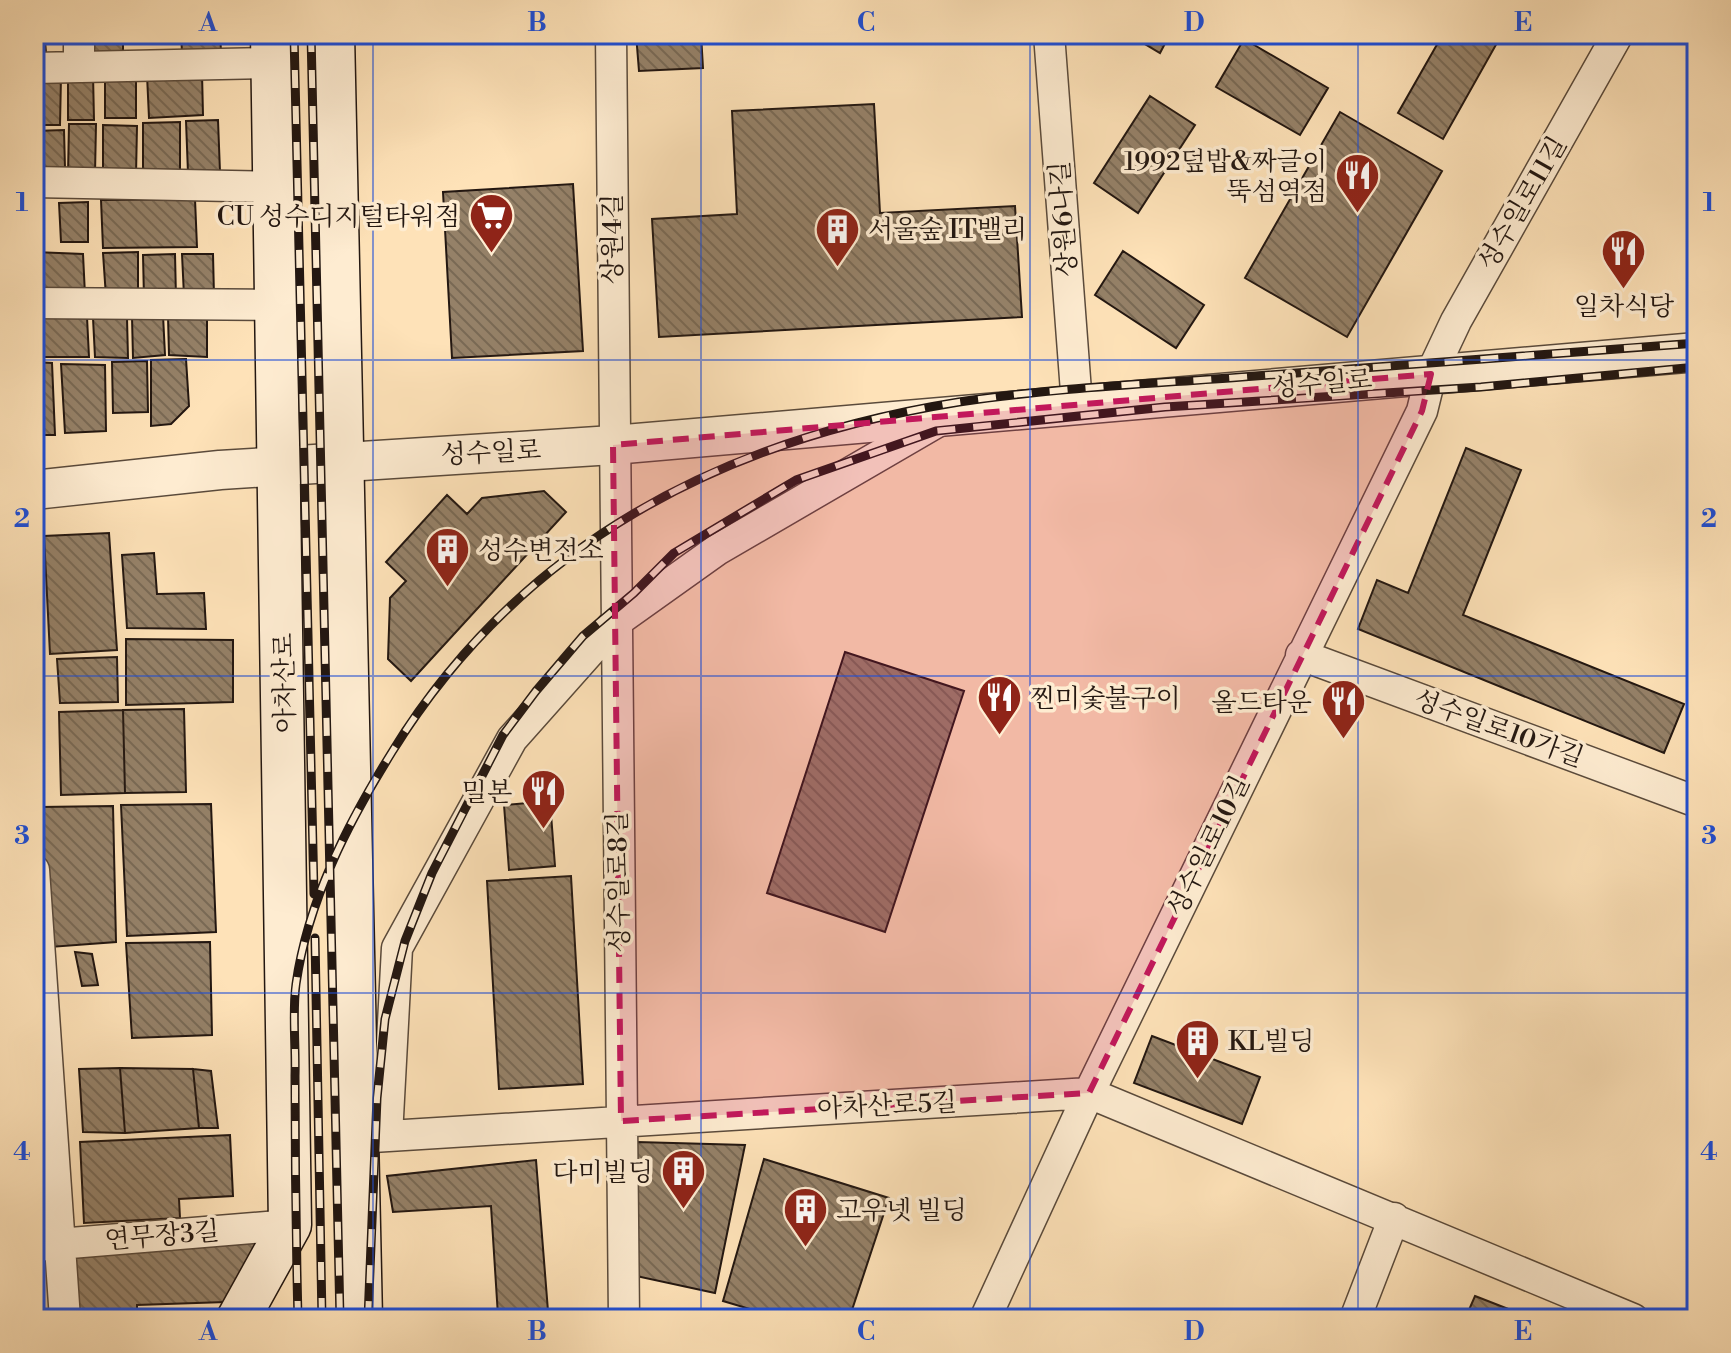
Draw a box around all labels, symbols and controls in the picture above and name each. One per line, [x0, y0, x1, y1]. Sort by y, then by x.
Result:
text: A [198, 7, 218, 39]
text: B [527, 7, 547, 39]
text: C [857, 7, 875, 39]
text: D [1184, 7, 1204, 39]
text: E [1514, 7, 1532, 39]
street label: 성수일로11길 [1472, 131, 1574, 276]
place label: 1992덮밥&짜글이 뚝섬역점 [1124, 146, 1327, 208]
restaurant icon: 1992덮밥&짜글이 뚝섬역점 [1334, 152, 1382, 215]
street label: 상원6나길 [1044, 160, 1084, 278]
text: 1 [16, 187, 29, 219]
text: 1 [1703, 187, 1716, 219]
supermarket icon: CU 성수디지털타워점 [467, 192, 515, 255]
street label: 상원4길 [597, 194, 629, 284]
place label: CU 성수디지털타워점 [217, 201, 460, 233]
building icon: 서울숲 IT밸리 [813, 205, 861, 268]
place label: 서울숲 IT밸리 [868, 214, 1027, 246]
restaurant icon: 일차식당 [1600, 227, 1648, 290]
place label: 일차식당 [1574, 291, 1674, 323]
street label: 성수일로 [1271, 364, 1374, 404]
street label: 성수일로 [440, 434, 542, 472]
text: 2 [14, 503, 30, 535]
text: 2 [1701, 503, 1717, 535]
building icon: 성수변전소 [423, 526, 471, 589]
place label: 성수변전소 [478, 535, 604, 567]
street label: 아차산로 [268, 632, 302, 733]
restaurant icon: 찐미숯불구이 [975, 674, 1023, 737]
restaurant icon: 올드타운 [1319, 678, 1367, 741]
place label: 찐미숯불구이 [1030, 683, 1181, 715]
street label: 성수일로10가길 [1409, 683, 1588, 774]
place label: 올드타운 [1212, 687, 1312, 719]
restaurant icon: 밀본 [519, 768, 567, 831]
street label: 성수일로10길 [1161, 771, 1257, 922]
place label: 밀본 [462, 777, 512, 809]
street label: 성수일로8길 [602, 811, 636, 953]
text: 3 [14, 820, 30, 852]
text: 3 [1701, 820, 1717, 852]
building icon: KL빌딩 [1173, 1017, 1221, 1080]
place label: KL빌딩 [1228, 1026, 1314, 1058]
street label: 아차산로5길 [816, 1086, 958, 1126]
text: 4 [13, 1136, 31, 1168]
text: 4 [1700, 1136, 1718, 1168]
building icon: 다미빌딩 [660, 1148, 708, 1211]
place label: 다미빌딩 [553, 1157, 653, 1189]
building icon: 고우넷 빌딩 [781, 1186, 829, 1249]
place label: 고우넷 빌딩 [836, 1195, 967, 1227]
street label: 연무장3길 [103, 1215, 221, 1257]
text: A [198, 1316, 218, 1348]
text: B [527, 1316, 547, 1348]
text: C [857, 1316, 875, 1348]
text: D [1184, 1316, 1204, 1348]
text: E [1514, 1316, 1532, 1348]

